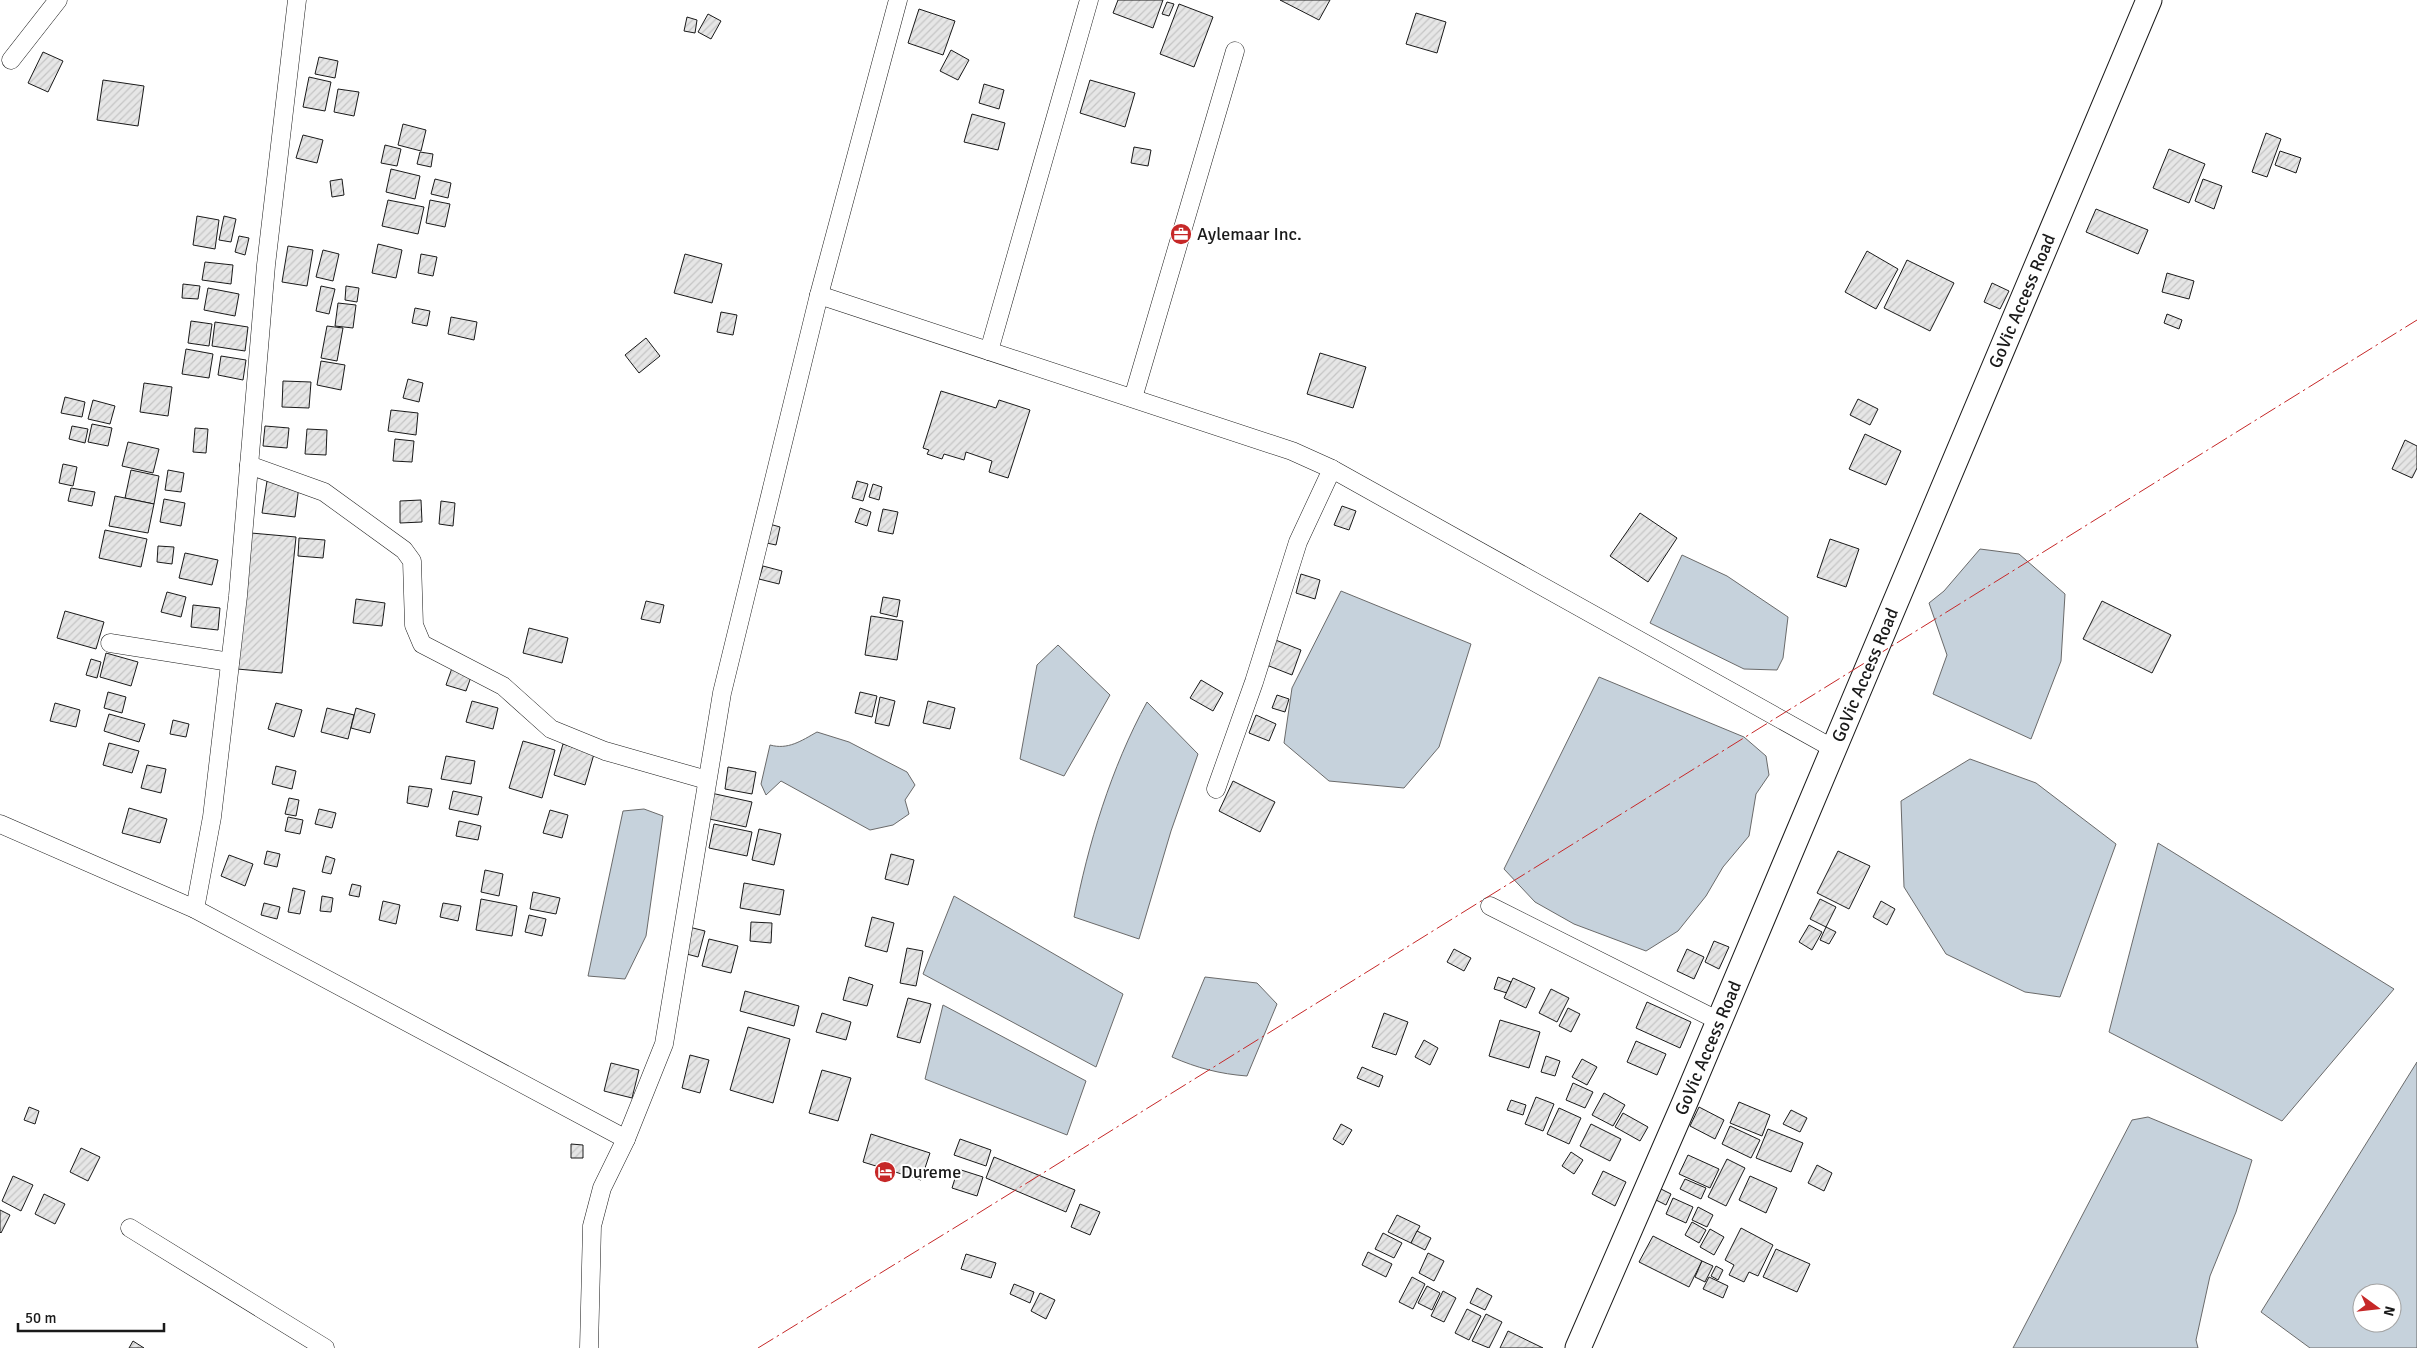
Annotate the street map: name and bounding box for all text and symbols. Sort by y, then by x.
office icon: Aylemaar Inc. [1169,222,1193,246]
place label: Aylemaar Inc. [1197,223,1302,245]
street label: GoVic Access Road [1984,231,2060,371]
street label: GoVic Access Road [1827,605,1903,745]
street label: GoVic Access Road [1670,978,1746,1118]
hotel icon: Dureme [873,1160,897,1184]
place label: Dureme [901,1161,961,1183]
north arrow [2352,1283,2402,1333]
scale bar [18,1300,164,1332]
text: N [2380,1304,2399,1318]
text: 50 m [25,1309,56,1327]

